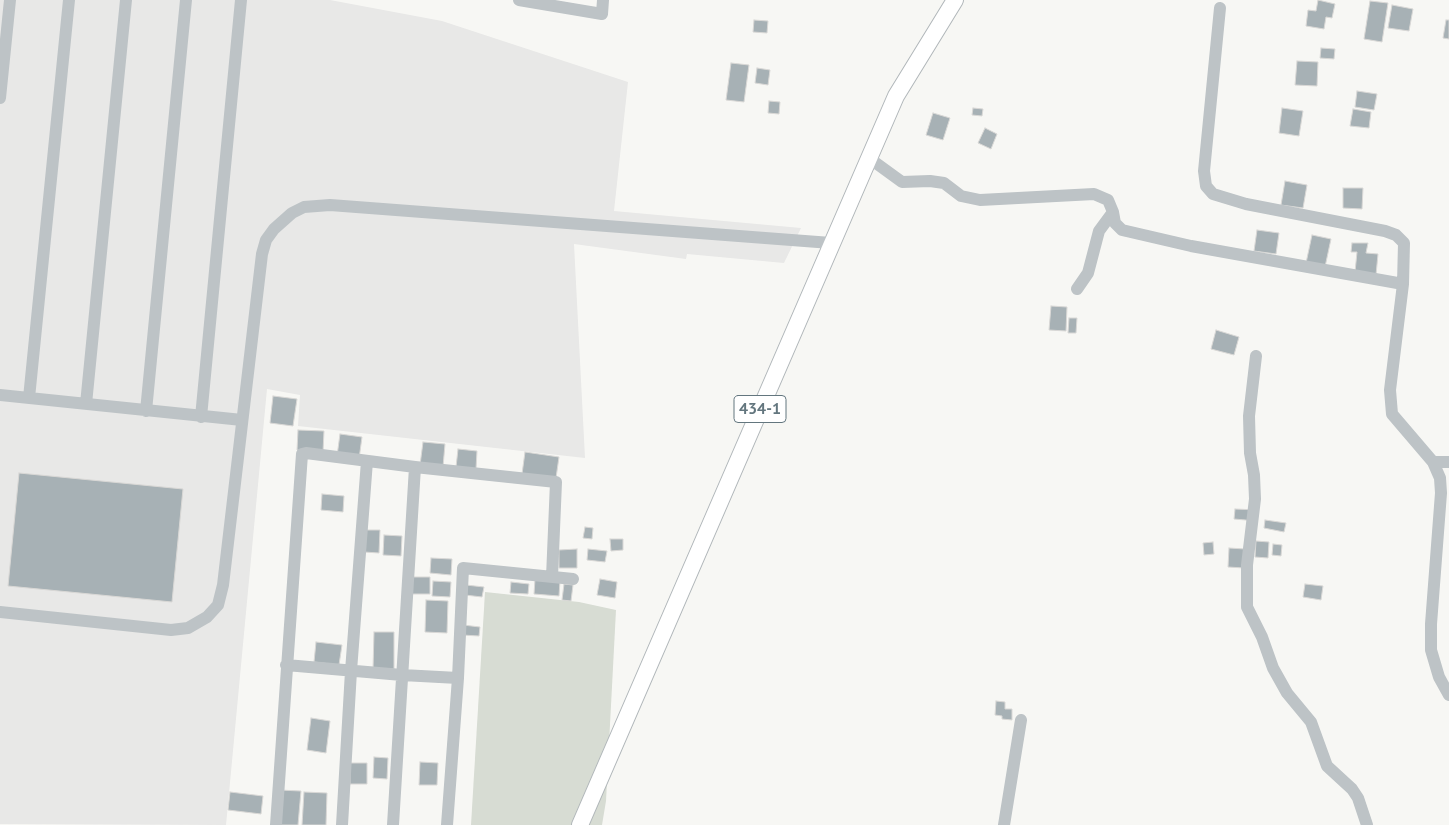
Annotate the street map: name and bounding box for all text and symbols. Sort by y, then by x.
road number: 434-1 [734,396,786,422]

